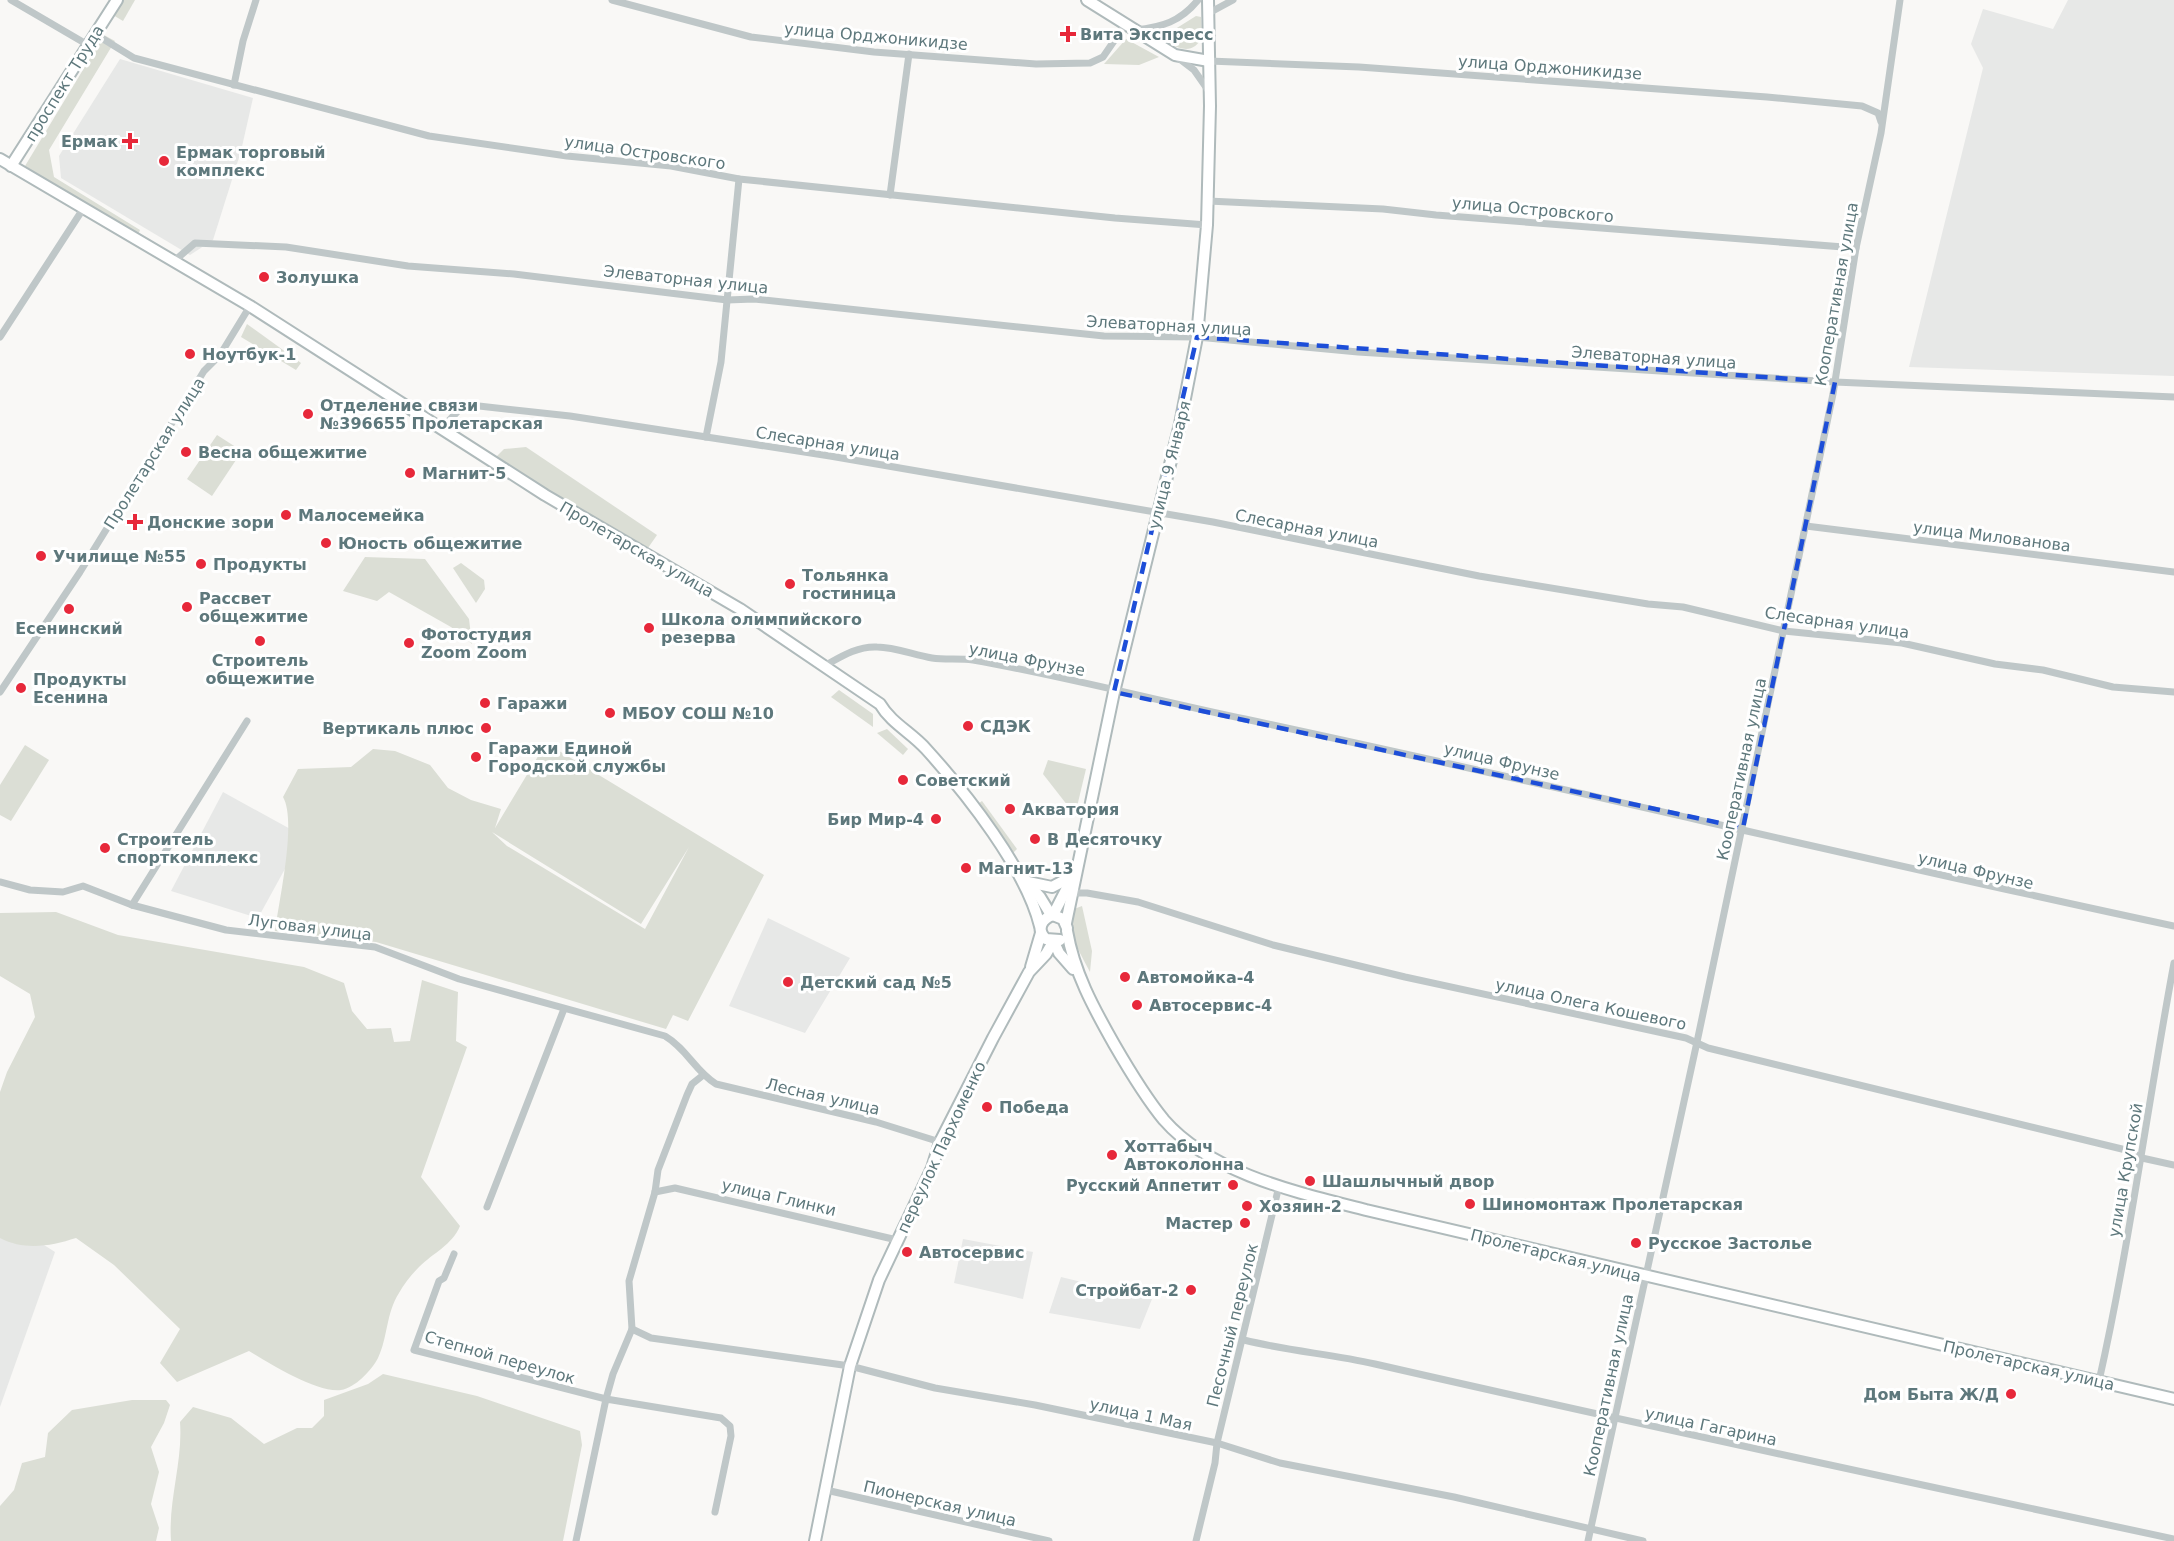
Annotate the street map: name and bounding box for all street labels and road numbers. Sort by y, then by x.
street label: улица Орджоникидзе [783,19,969,54]
street label: проспект Труда [21,21,108,145]
street label: улица Орджоникидзе [1457,52,1643,83]
street label: улица Островского [563,132,727,173]
street label: улица Островского [1451,193,1615,226]
street label: Кооперативная улица [1811,201,1862,387]
street label: Элеваторная улица [603,261,769,298]
street label: Элеваторная улица [1086,312,1252,339]
street label: Элеваторная улица [1571,342,1737,373]
street label: Пролетарская улица [100,374,209,533]
street label: улица 9 Января [1144,399,1195,531]
street label: Слесарная улица [754,423,901,464]
street label: Пролетарская улица [556,497,717,601]
street label: Слесарная улица [1234,505,1380,552]
street label: улица Милованова [1912,517,2072,556]
street label: Слесарная улица [1763,603,1910,642]
street label: улица Фрунзе [967,639,1087,680]
street label: Кооперативная улица [1713,676,1770,862]
street label: улица Фрунзе [1442,739,1562,784]
street label: улица Фрунзе [1916,848,2036,893]
street label: Луговая улица [247,910,373,945]
street label: улица Олега Кошевого [1494,975,1688,1034]
street label: переулок Пархоменко [893,1058,990,1236]
street label: Лесная улица [764,1074,882,1119]
street label: улица Крупской [2104,1101,2147,1239]
street label: улица Глинки [720,1175,838,1220]
street label: Пролетарская улица [1469,1225,1643,1286]
street label: Песочный переулок [1203,1241,1262,1409]
street label: Кооперативная улица [1580,1292,1637,1478]
street label: Степной переулок [422,1327,578,1388]
street label: Пролетарская улица [1941,1337,2116,1394]
street label: улица 1 Мая [1088,1394,1194,1435]
street label: улица Гагарина [1643,1403,1779,1450]
street label: Пионерская улица [862,1477,1018,1530]

